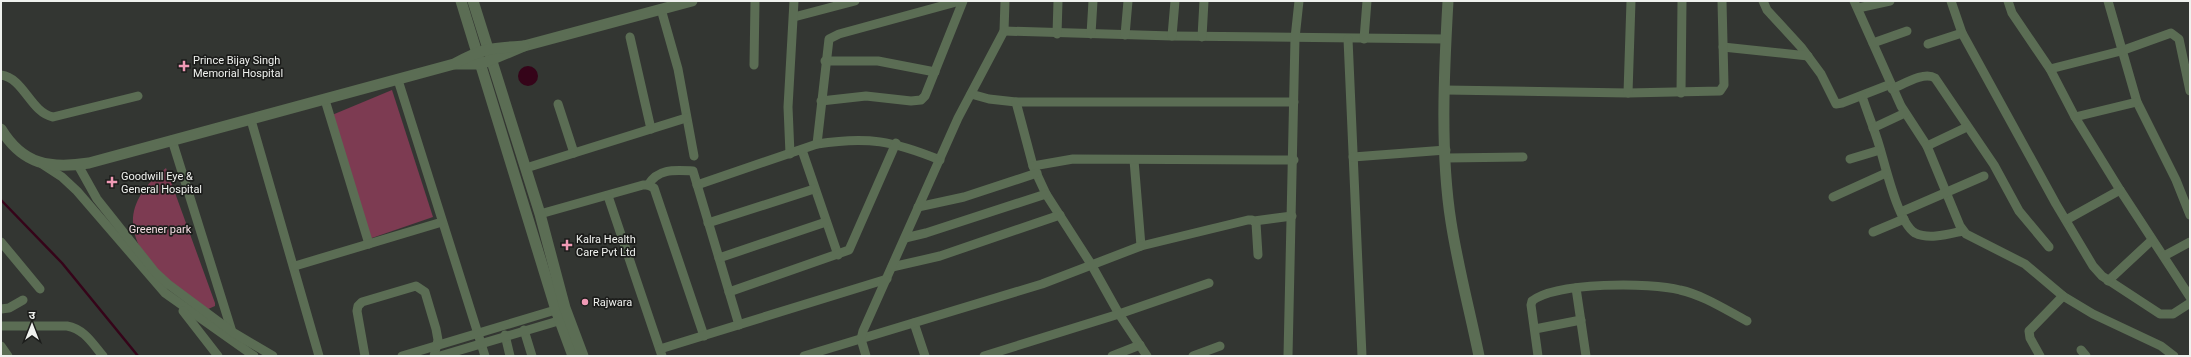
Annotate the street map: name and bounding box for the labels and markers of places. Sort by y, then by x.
place label: Prince Bijay Singh Memorial Hospital [193,54,283,80]
marker: Prince Bijay Singh Memorial Hospital [178,60,190,72]
place label: Goodwill Eye & General Hospital [121,170,202,196]
marker: Goodwill Eye & General Hospital [106,176,118,188]
place label: Kalra Health Care Pvt Ltd [576,233,636,259]
marker: Kalra Health Care Pvt Ltd [561,239,573,251]
place label: Rajwara [593,296,632,309]
marker: Rajwara [580,297,590,307]

